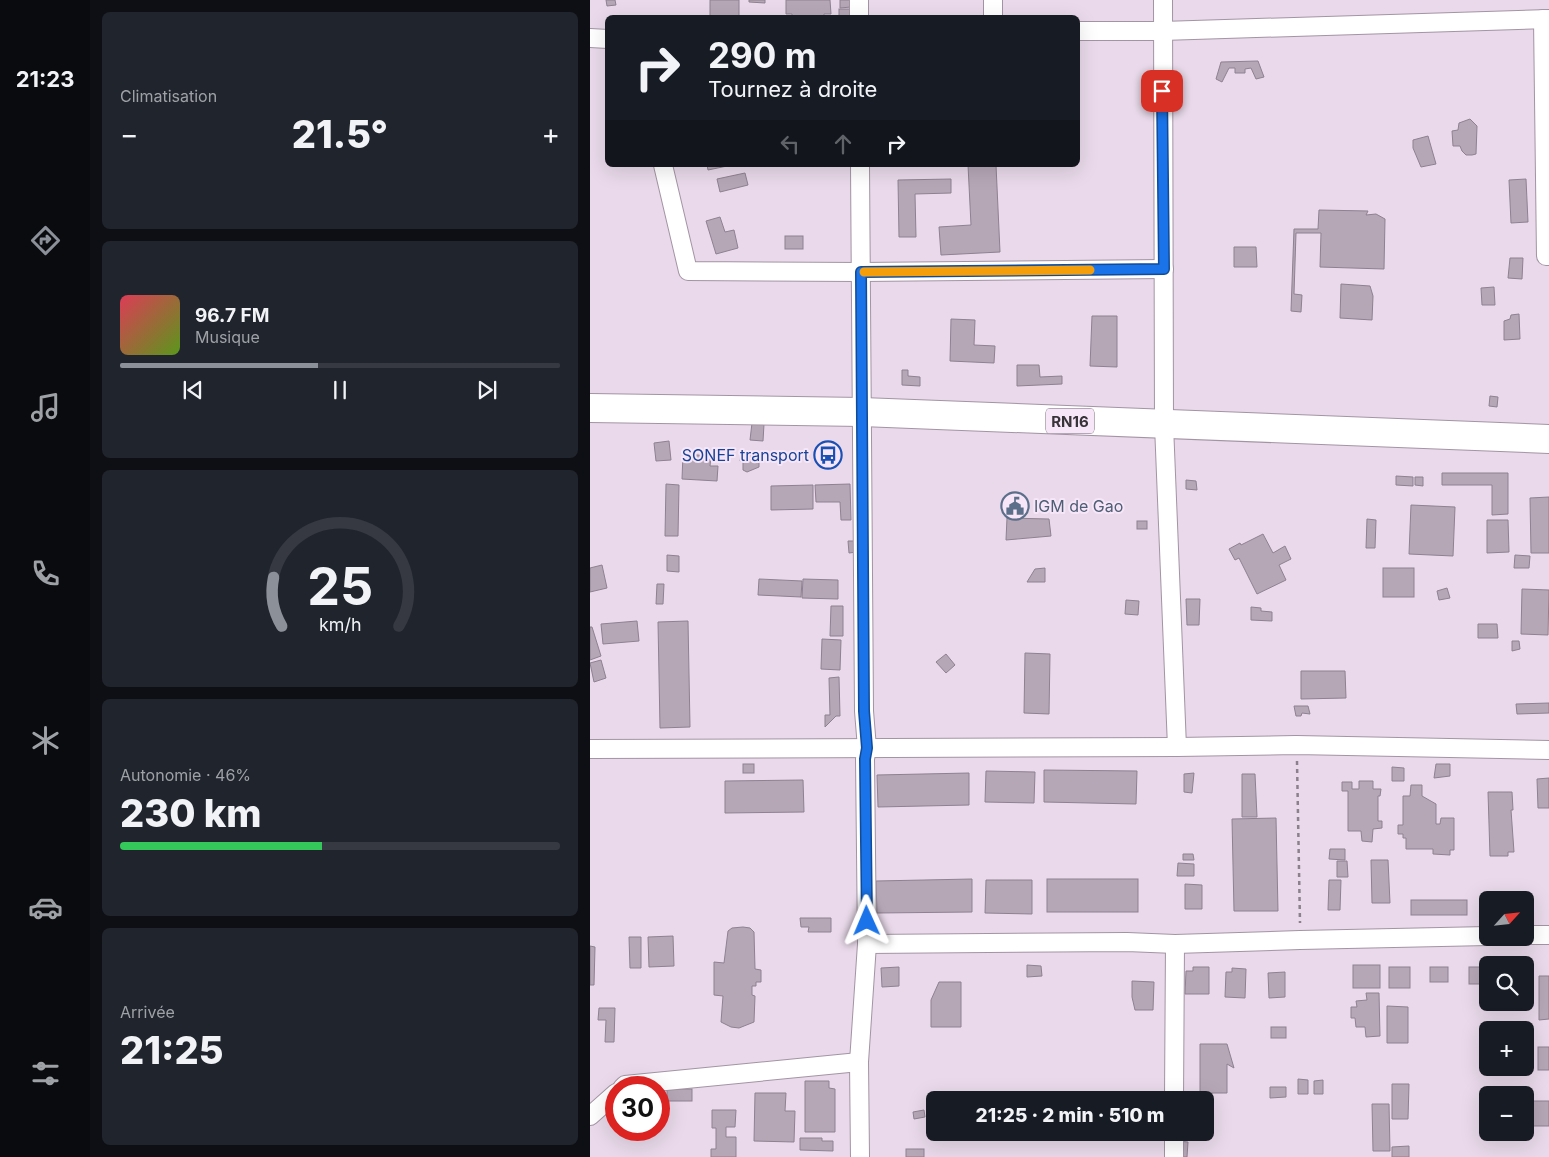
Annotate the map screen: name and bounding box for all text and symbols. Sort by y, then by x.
text: 290 m [708,34,817,76]
icon: right [625,35,690,100]
text: 21:23 [16,66,74,92]
pin [1141,70,1183,112]
text: Tournez à droite [708,76,877,102]
icon: arrive [1148,77,1176,105]
text: Climatisation [120,86,217,106]
text: 21.5° [292,111,388,157]
text: − [120,117,139,151]
text: + [541,117,560,151]
icon: left [776,130,804,158]
icon: ahead [829,130,857,158]
icon: right [882,130,910,158]
icon: directions [28,223,63,258]
text: 96.7 FM [195,304,269,327]
text: Musique [195,327,260,347]
icon: previous [179,376,207,404]
icon: pause [326,376,354,404]
icon: next [473,376,501,404]
icon: music [28,390,63,425]
road number: RN16 [1046,408,1094,434]
bus stop icon: SONEF transport [813,440,843,470]
place label: SONEF transport [682,445,809,465]
public building icon: IGM de Gao [1000,491,1030,521]
place label: IGM de Gao [1034,496,1123,516]
text: 25 [307,555,373,618]
icon: phone [28,556,63,591]
text: km/h [319,614,361,635]
icon: climate [28,723,63,758]
text: Autonomie · 46% [120,765,251,785]
text: 230 km [120,790,262,836]
icon: car [28,890,63,925]
north arrow [1479,891,1534,946]
map controls [1479,891,1534,1141]
position arrow [840,894,892,946]
button: search [1479,956,1534,1011]
text: Arrivée [120,1002,175,1022]
button: + [1479,1021,1534,1076]
text: 21:25 [120,1027,223,1073]
icon: filters [28,1056,63,1091]
speed limit sign: 30 [605,1076,670,1141]
button: − [1479,1086,1534,1141]
text: 21:25 · 2 min · 510 m [976,1104,1164,1127]

